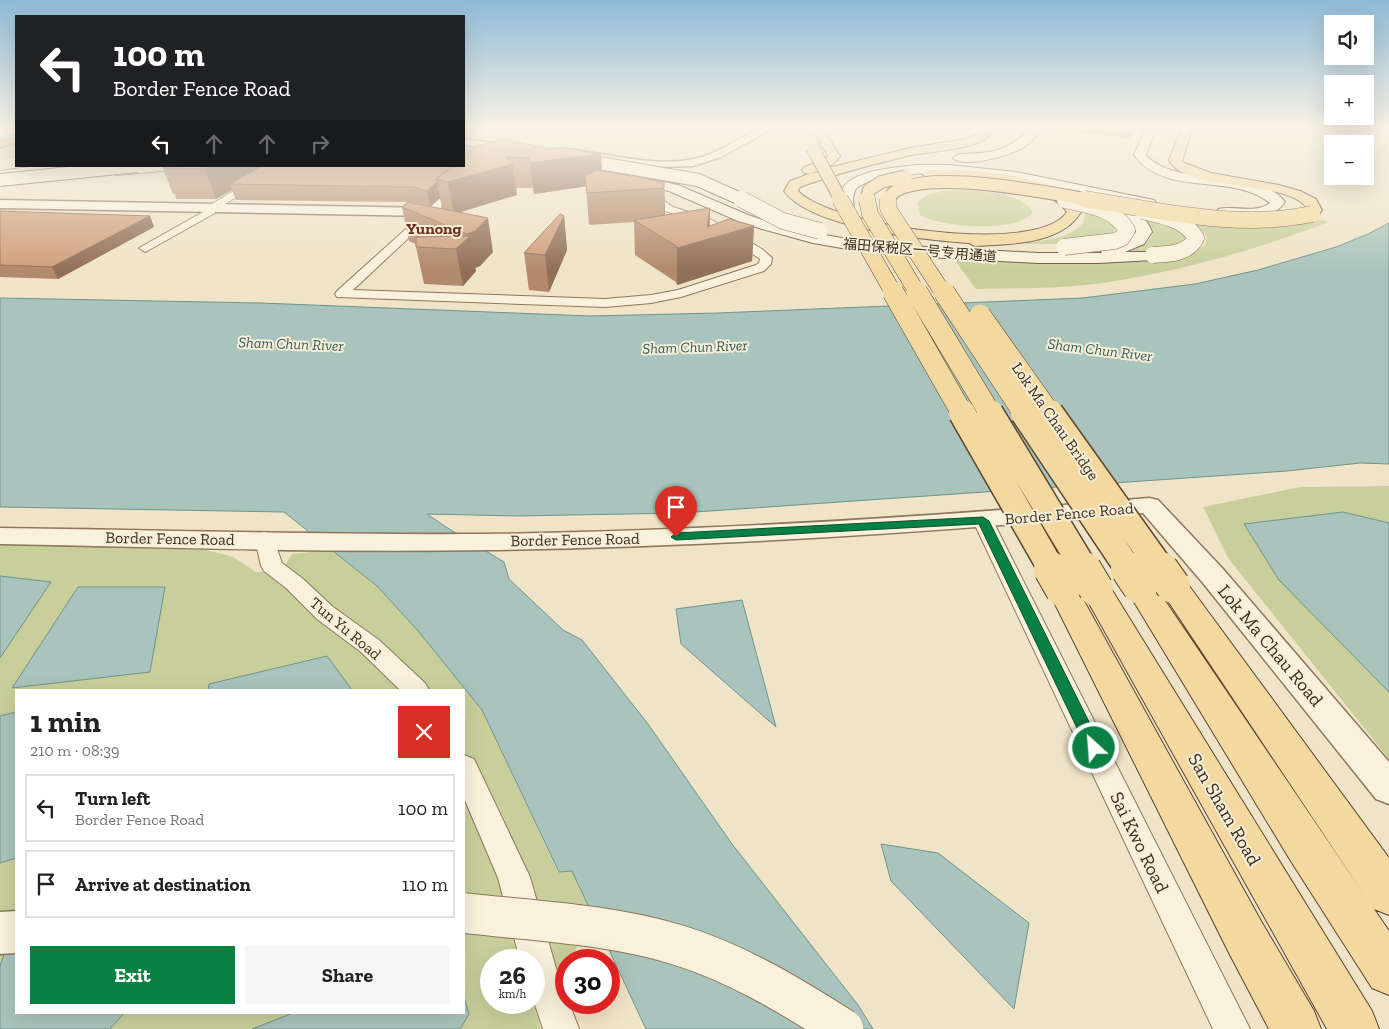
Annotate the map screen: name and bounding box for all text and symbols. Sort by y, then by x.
map controls [1324,15,1374,185]
button: sound [1324,15,1374,65]
text: 100 m [113,33,205,75]
icon: left [30,35,95,100]
text: Border Fence Road [113,75,291,102]
button: + [1324,75,1374,125]
icon: left [147,130,175,158]
icon: ahead [200,130,228,158]
icon: ahead [253,130,281,158]
icon: right [306,130,334,158]
button: − [1324,135,1374,185]
district label: Yunong [406,219,462,238]
street label: 福田保税区一号专用通道 [843,235,997,266]
water label: Sham Chun River [238,333,345,355]
water label: Sham Chun River [1047,335,1154,365]
water label: Sham Chun River [642,336,749,358]
street label: Lok Ma Chau Bridge [1008,359,1103,484]
pin [655,486,697,537]
icon: arrive [662,493,690,521]
street label: Border Fence Road [1004,498,1134,529]
street label: Border Fence Road [105,528,235,549]
street label: Border Fence Road [510,529,640,550]
street label: Lok Ma Chau Road [1213,580,1329,711]
street label: Tun Yu Road [306,593,385,664]
text: 1 min [30,704,101,740]
button: close [398,706,450,758]
position arrow [1067,721,1119,773]
text: 210 m · 08:39 [30,741,120,760]
street label: San Sham Road [1183,749,1266,870]
text: Turn left [75,787,150,810]
street label: Sai Kwo Road [1105,788,1174,897]
icon: left [32,794,60,822]
text: 100 m [398,797,448,820]
text: Border Fence Road [75,810,204,829]
icon: arrive [32,870,60,898]
text: Arrive at destination [75,873,251,896]
text: 110 m [402,873,448,896]
button: Exit [30,946,235,1004]
button: Share [245,946,450,1004]
speed limit sign: 30 [555,949,620,1014]
text: 26 [499,960,526,990]
text: km/h [499,987,526,1001]

